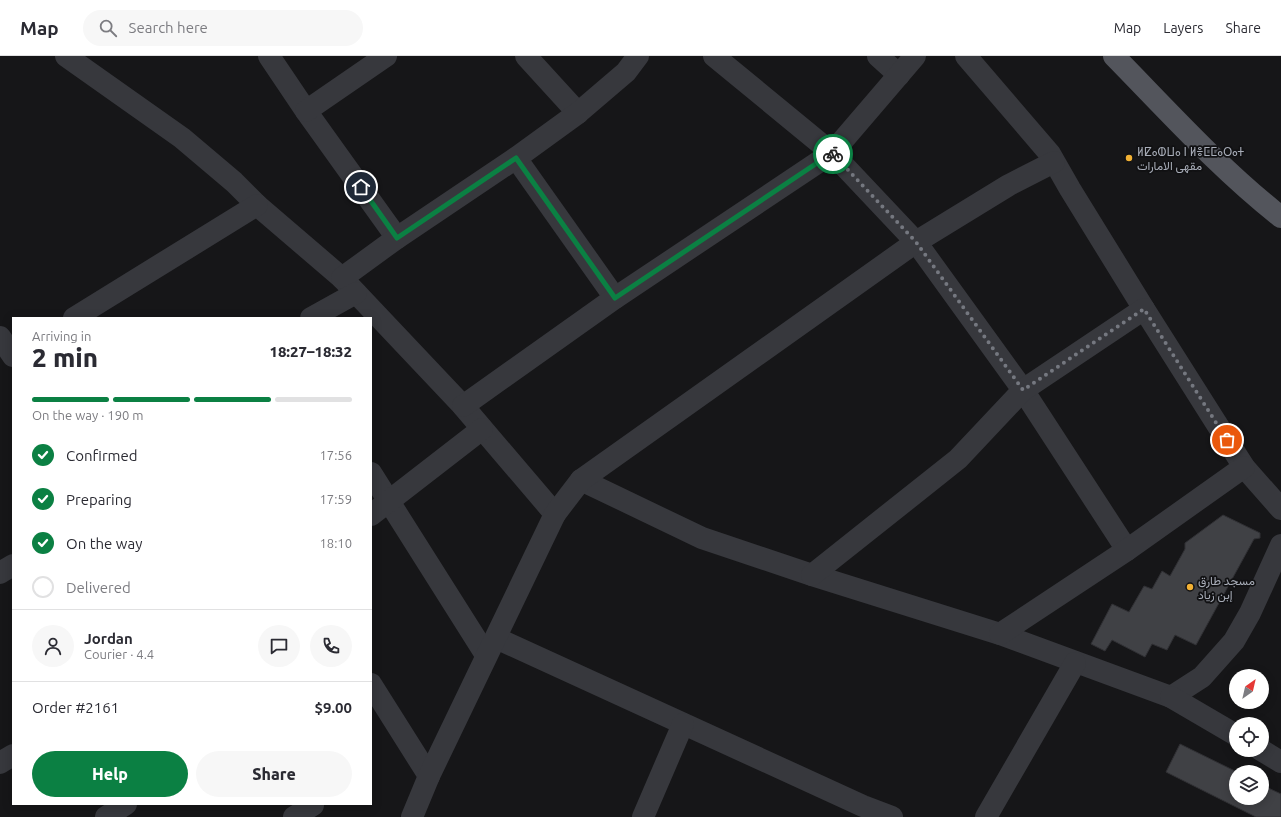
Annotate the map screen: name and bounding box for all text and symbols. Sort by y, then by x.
search box [83,10,363,46]
text: Map [20,17,59,39]
icon: search [97,17,119,39]
text: Search here [129,19,208,36]
text: Map [1114,20,1141,36]
text: Layers [1163,20,1203,36]
text: Share [1225,20,1261,36]
courier [813,134,853,174]
icon: bike [822,143,844,165]
place label: ⵍⵇⴰⵀⵡⴰ ⵏ ⵍⴻⵎⵎⴰⵔⴰⵜ مقهى الامارات [1137,145,1245,174]
marker: ⵍⵇⴰⵀⵡⴰ ⵏ ⵍⴻⵎⵎⴰⵔⴰⵜ مقهى الامارات [1124,153,1134,163]
pin [344,170,378,204]
icon: home [350,176,372,198]
text: Arriving in [32,329,91,343]
text: 2 min [32,343,98,372]
text: 18:27–18:32 [269,343,352,360]
text: On the way · 190 m [32,408,144,422]
pin [1210,423,1244,457]
icon: bag [1216,429,1238,451]
icon: check [32,444,54,466]
text: Confirmed [66,447,138,464]
text: 17:56 [319,448,352,462]
icon: check [32,488,54,510]
text: Preparing [66,491,132,508]
text: 17:59 [319,492,352,506]
icon: check [32,532,54,554]
text: On the way [66,535,142,552]
text: 18:10 [319,536,352,550]
place label: مسجد طارق إبن زياد [1198,574,1255,603]
text: Delivered [66,579,131,596]
marker: مسجد طارق إبن زياد [1185,582,1195,592]
button: person [32,625,74,667]
button: chat [258,625,300,667]
button: phone [310,625,352,667]
text: Jordan [84,630,133,647]
text: Courier · 4.4 [84,647,154,661]
north arrow [1229,669,1269,709]
map controls [1229,669,1269,805]
text: Order #2161 [32,699,119,716]
text: $9.00 [314,699,352,716]
button: locate [1229,717,1269,757]
button: Help [32,751,188,797]
button: Share [196,751,352,797]
button: layers [1229,765,1269,805]

